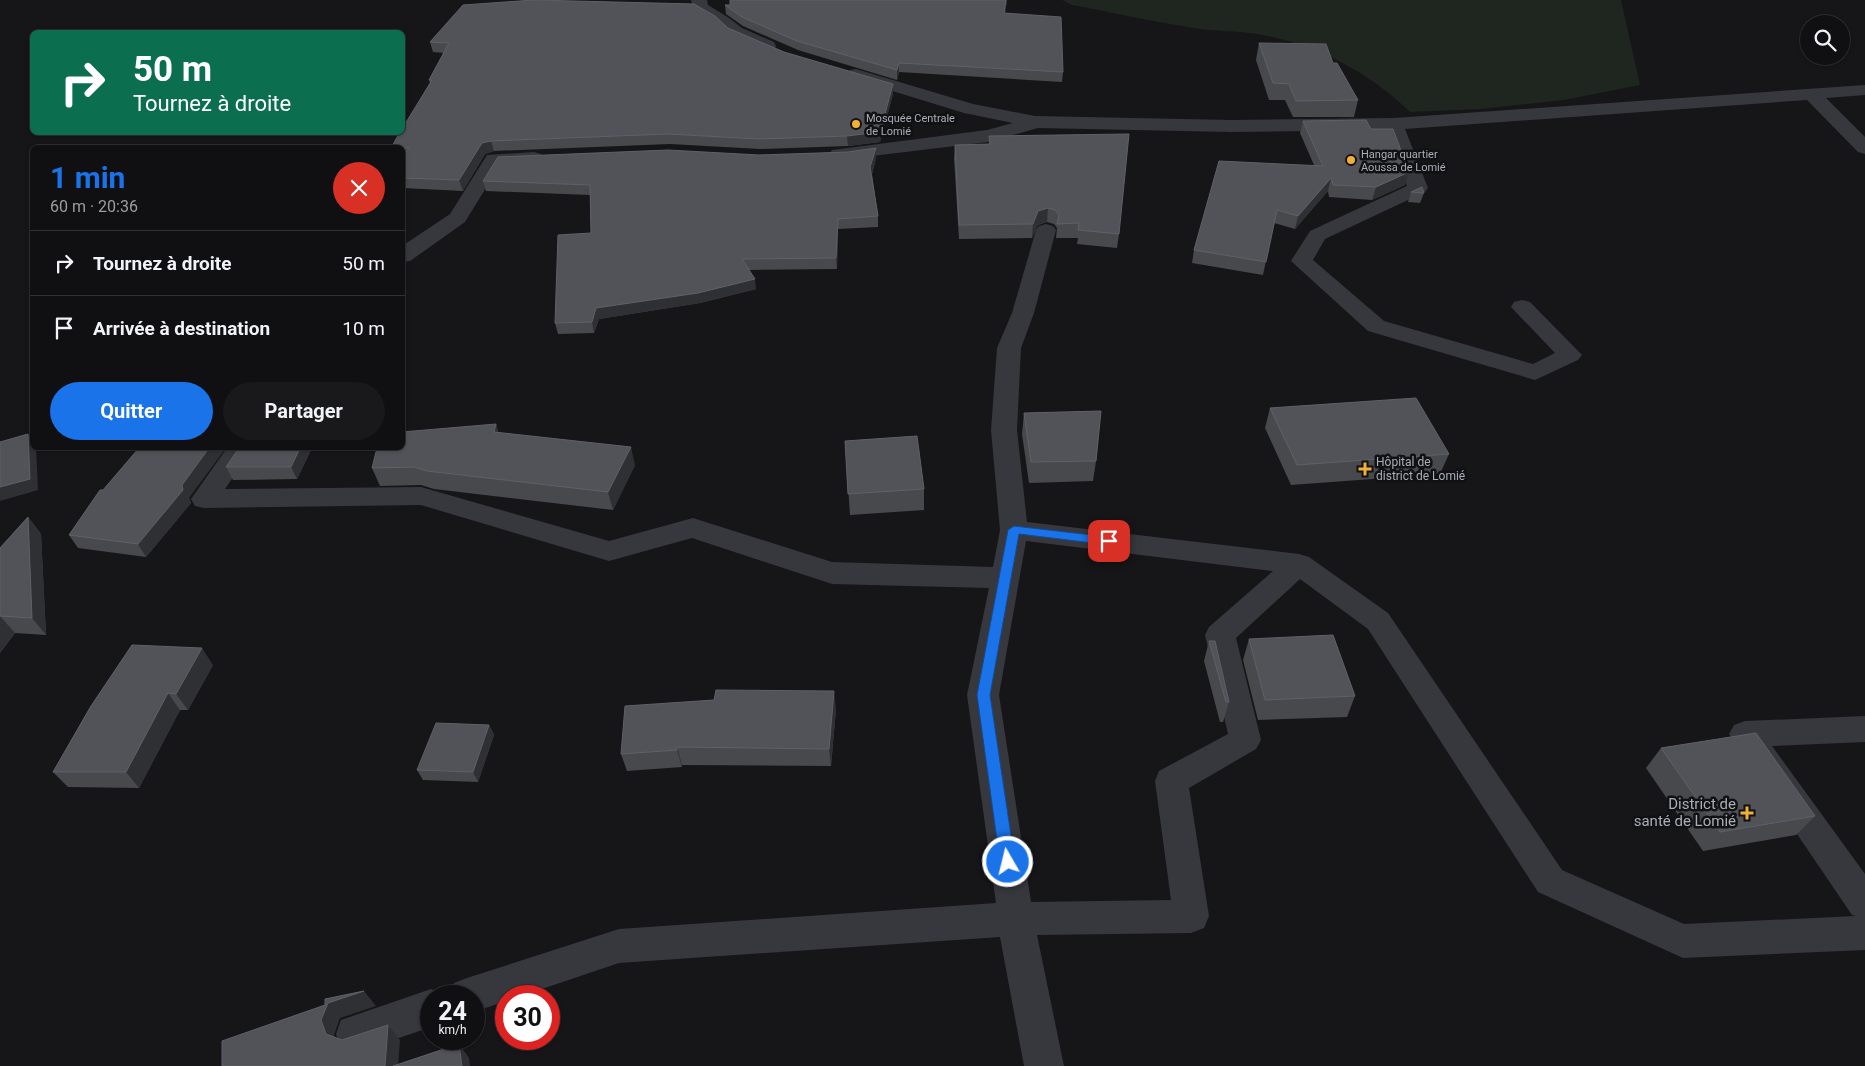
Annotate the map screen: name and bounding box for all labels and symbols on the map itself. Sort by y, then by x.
place label: Mosquée Centrale de Lomié [866,112,955,138]
marker: Mosquée Centrale de Lomié [850,118,862,130]
place label: Hangar quartier Aoussa de Lomié [1361,148,1446,174]
marker: Hangar quartier Aoussa de Lomié [1345,154,1357,166]
place label: Hôpital de district de Lomié [1376,455,1465,483]
marker: Hôpital de district de Lomié [1358,462,1372,476]
pin [1088,520,1130,562]
place label: District de santé de Lomié [1634,795,1736,830]
marker: District de santé de Lomié [1740,806,1754,820]
position arrow [981,835,1033,887]
speed limit sign: 30 [495,985,560,1050]

